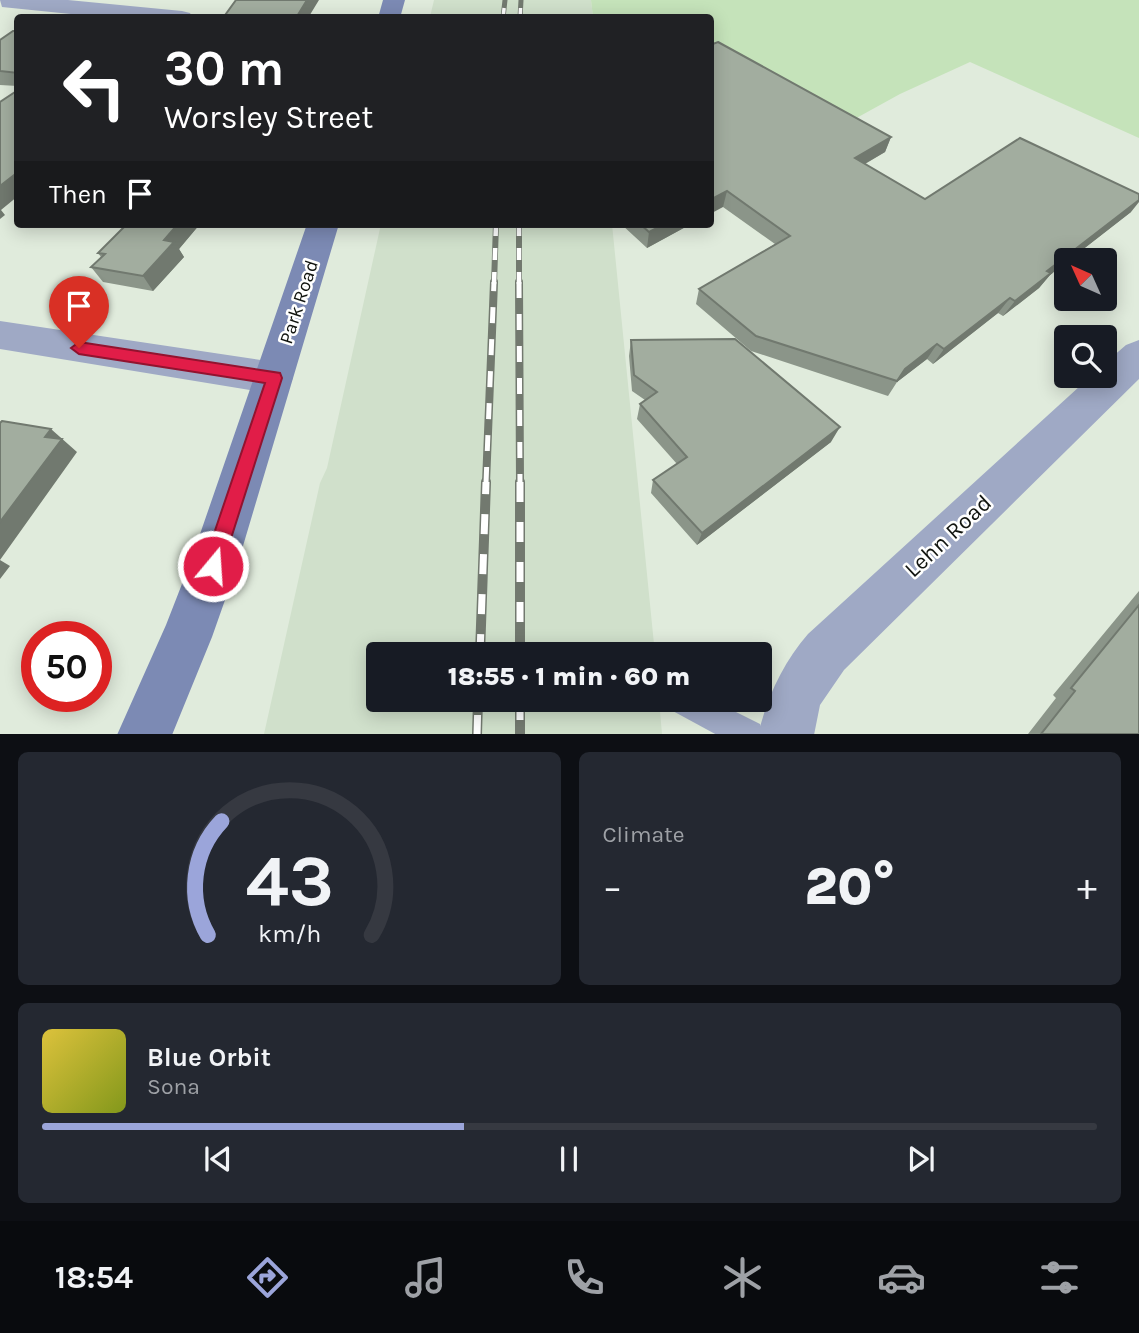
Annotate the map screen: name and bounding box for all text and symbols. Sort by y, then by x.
text: 30 m [164,40,284,97]
icon: left [49,42,140,133]
text: Worsley Street [164,99,373,136]
icon: arrive [121,175,159,213]
text: Then [49,179,107,210]
north arrow [1054,248,1116,312]
map controls [1054,248,1117,388]
street label: Park Road [275,257,323,347]
pin [49,276,109,348]
icon: arrive [60,287,98,325]
button: search [1054,325,1117,388]
street label: Lehn Road [899,489,997,583]
position arrow [176,529,250,603]
speed limit sign: 50 [21,621,112,712]
text: 18:55 · 1 min · 60 m [448,661,690,692]
text: Climate [603,821,685,848]
text: 43 [245,838,334,923]
text: 20° [804,856,895,917]
text: − [603,865,622,910]
text: + [1077,865,1097,910]
text: km/h [258,918,321,947]
text: Blue Orbit [147,1042,271,1073]
text: Sona [147,1073,200,1100]
icon: previous [199,1140,237,1178]
icon: pause [550,1140,588,1178]
icon: next [902,1140,940,1178]
icon: directions [243,1253,292,1302]
icon: music [401,1253,450,1302]
icon: phone [560,1253,609,1302]
icon: climate [718,1253,767,1302]
icon: car [877,1253,926,1302]
icon: filters [1035,1253,1084,1302]
text: 18:54 [55,1259,133,1296]

